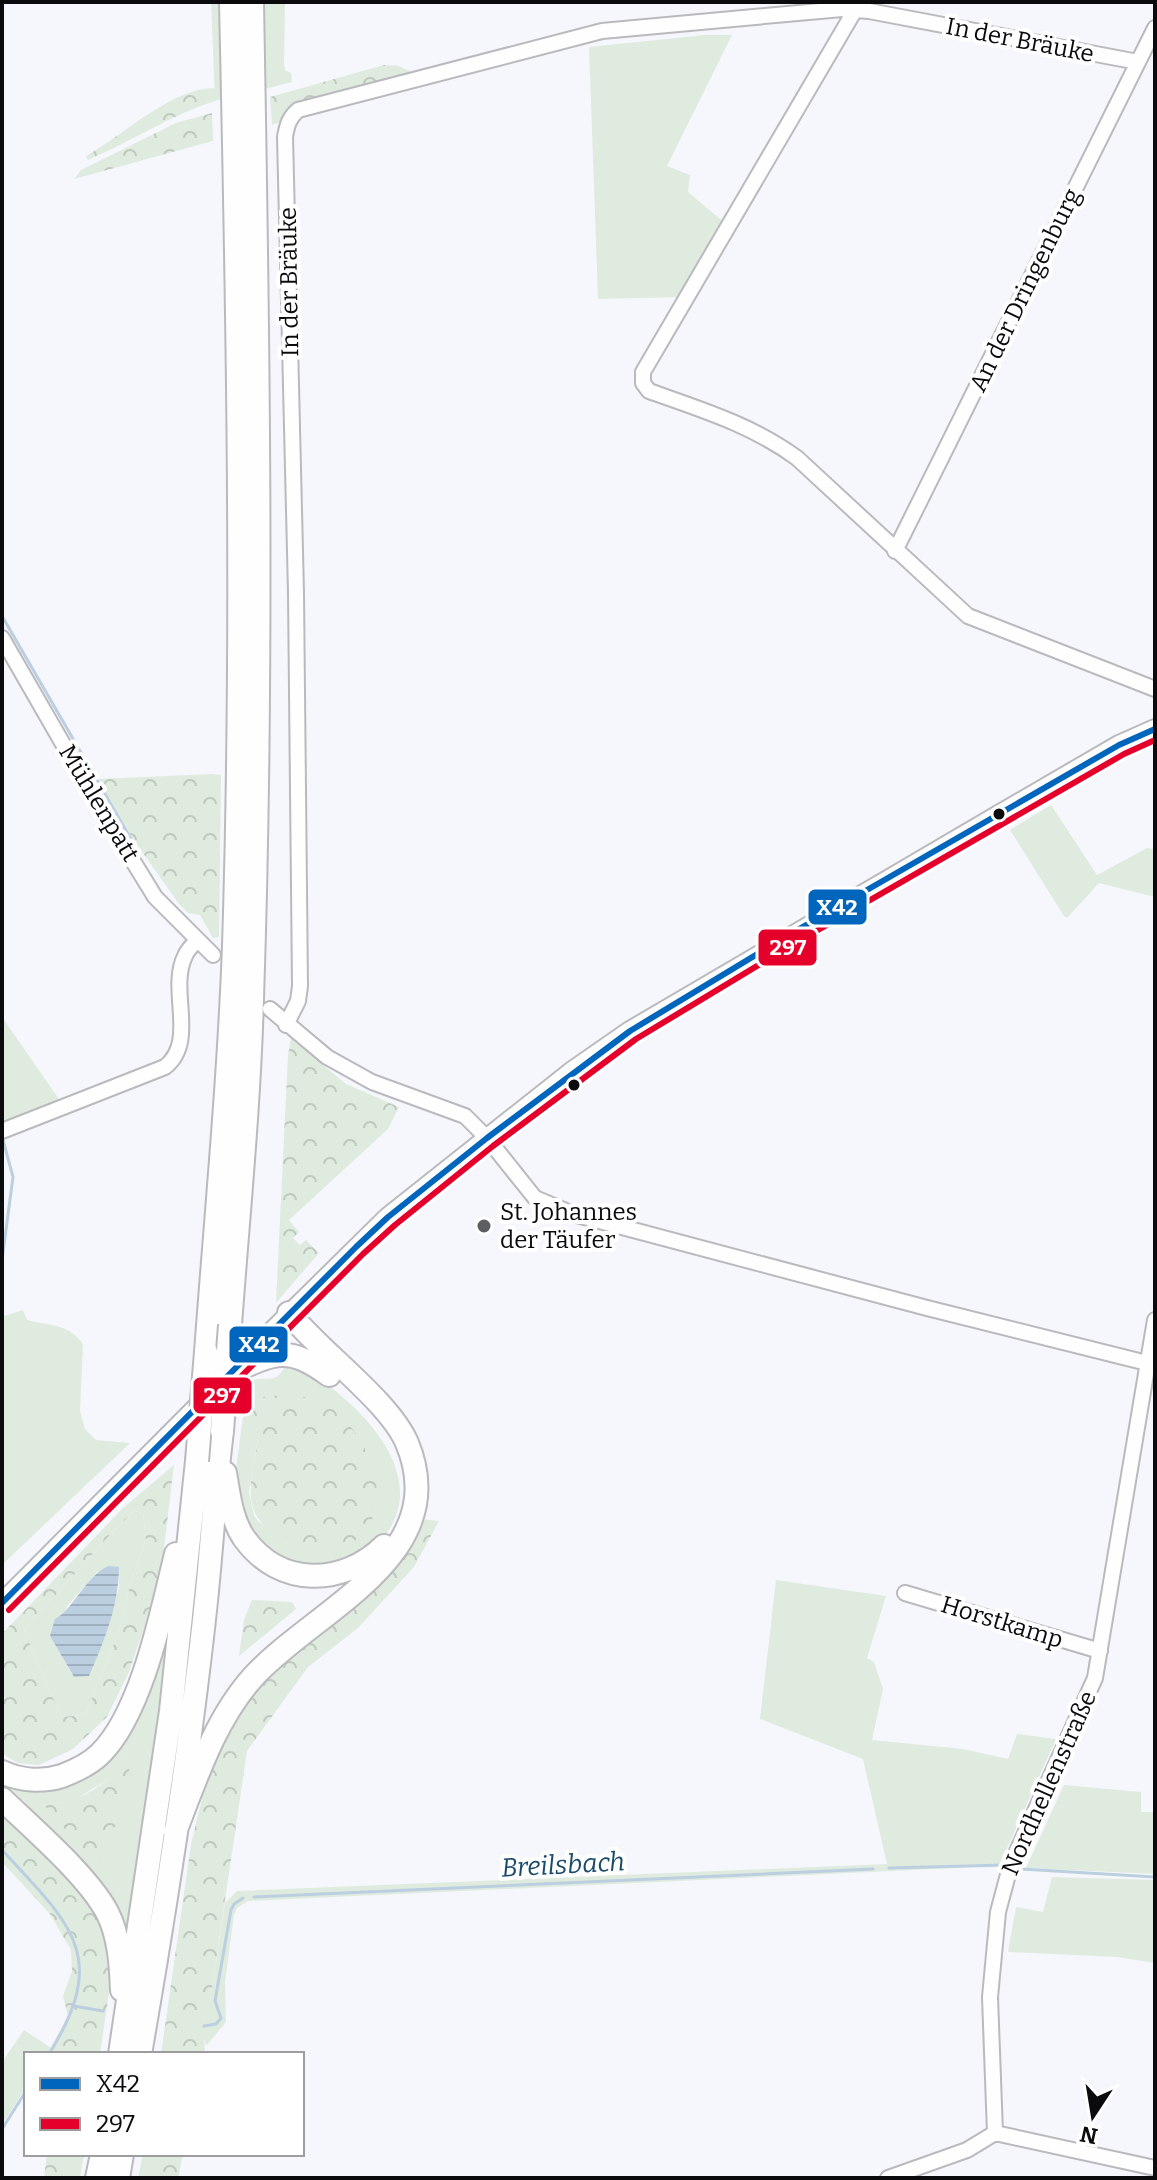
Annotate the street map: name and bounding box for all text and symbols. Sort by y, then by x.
street label: In der Bräuke [944,12,1096,68]
street label: An der Dringenburg [964,184,1086,396]
street label: In der Bräuke [274,207,304,357]
street label: Mühlenpatt [53,740,145,867]
unlabelled marker [991,806,1007,822]
line badge: X42 [807,888,868,926]
text: X42 [816,894,858,921]
line badge: 297 [757,928,818,967]
text: 297 [770,934,807,961]
unlabelled marker [566,1077,582,1093]
place label: St. Johannes der Täufer [500,1198,637,1254]
marker: St. Johannes der Täufer [475,1217,493,1235]
line badge: X42 [228,1325,289,1364]
text: X42 [238,1331,280,1358]
line badge: 297 [192,1376,253,1415]
text: 297 [204,1382,241,1409]
street label: Horstkamp [938,1590,1066,1654]
street label: Nordhellenstraße [996,1687,1102,1879]
water label: Breilsbach [500,1846,626,1884]
legend [24,2052,304,2156]
text: X42 [96,2070,140,2098]
north arrow [1053,2076,1133,2156]
text: 297 [96,2110,135,2138]
text: N [1078,2120,1100,2150]

